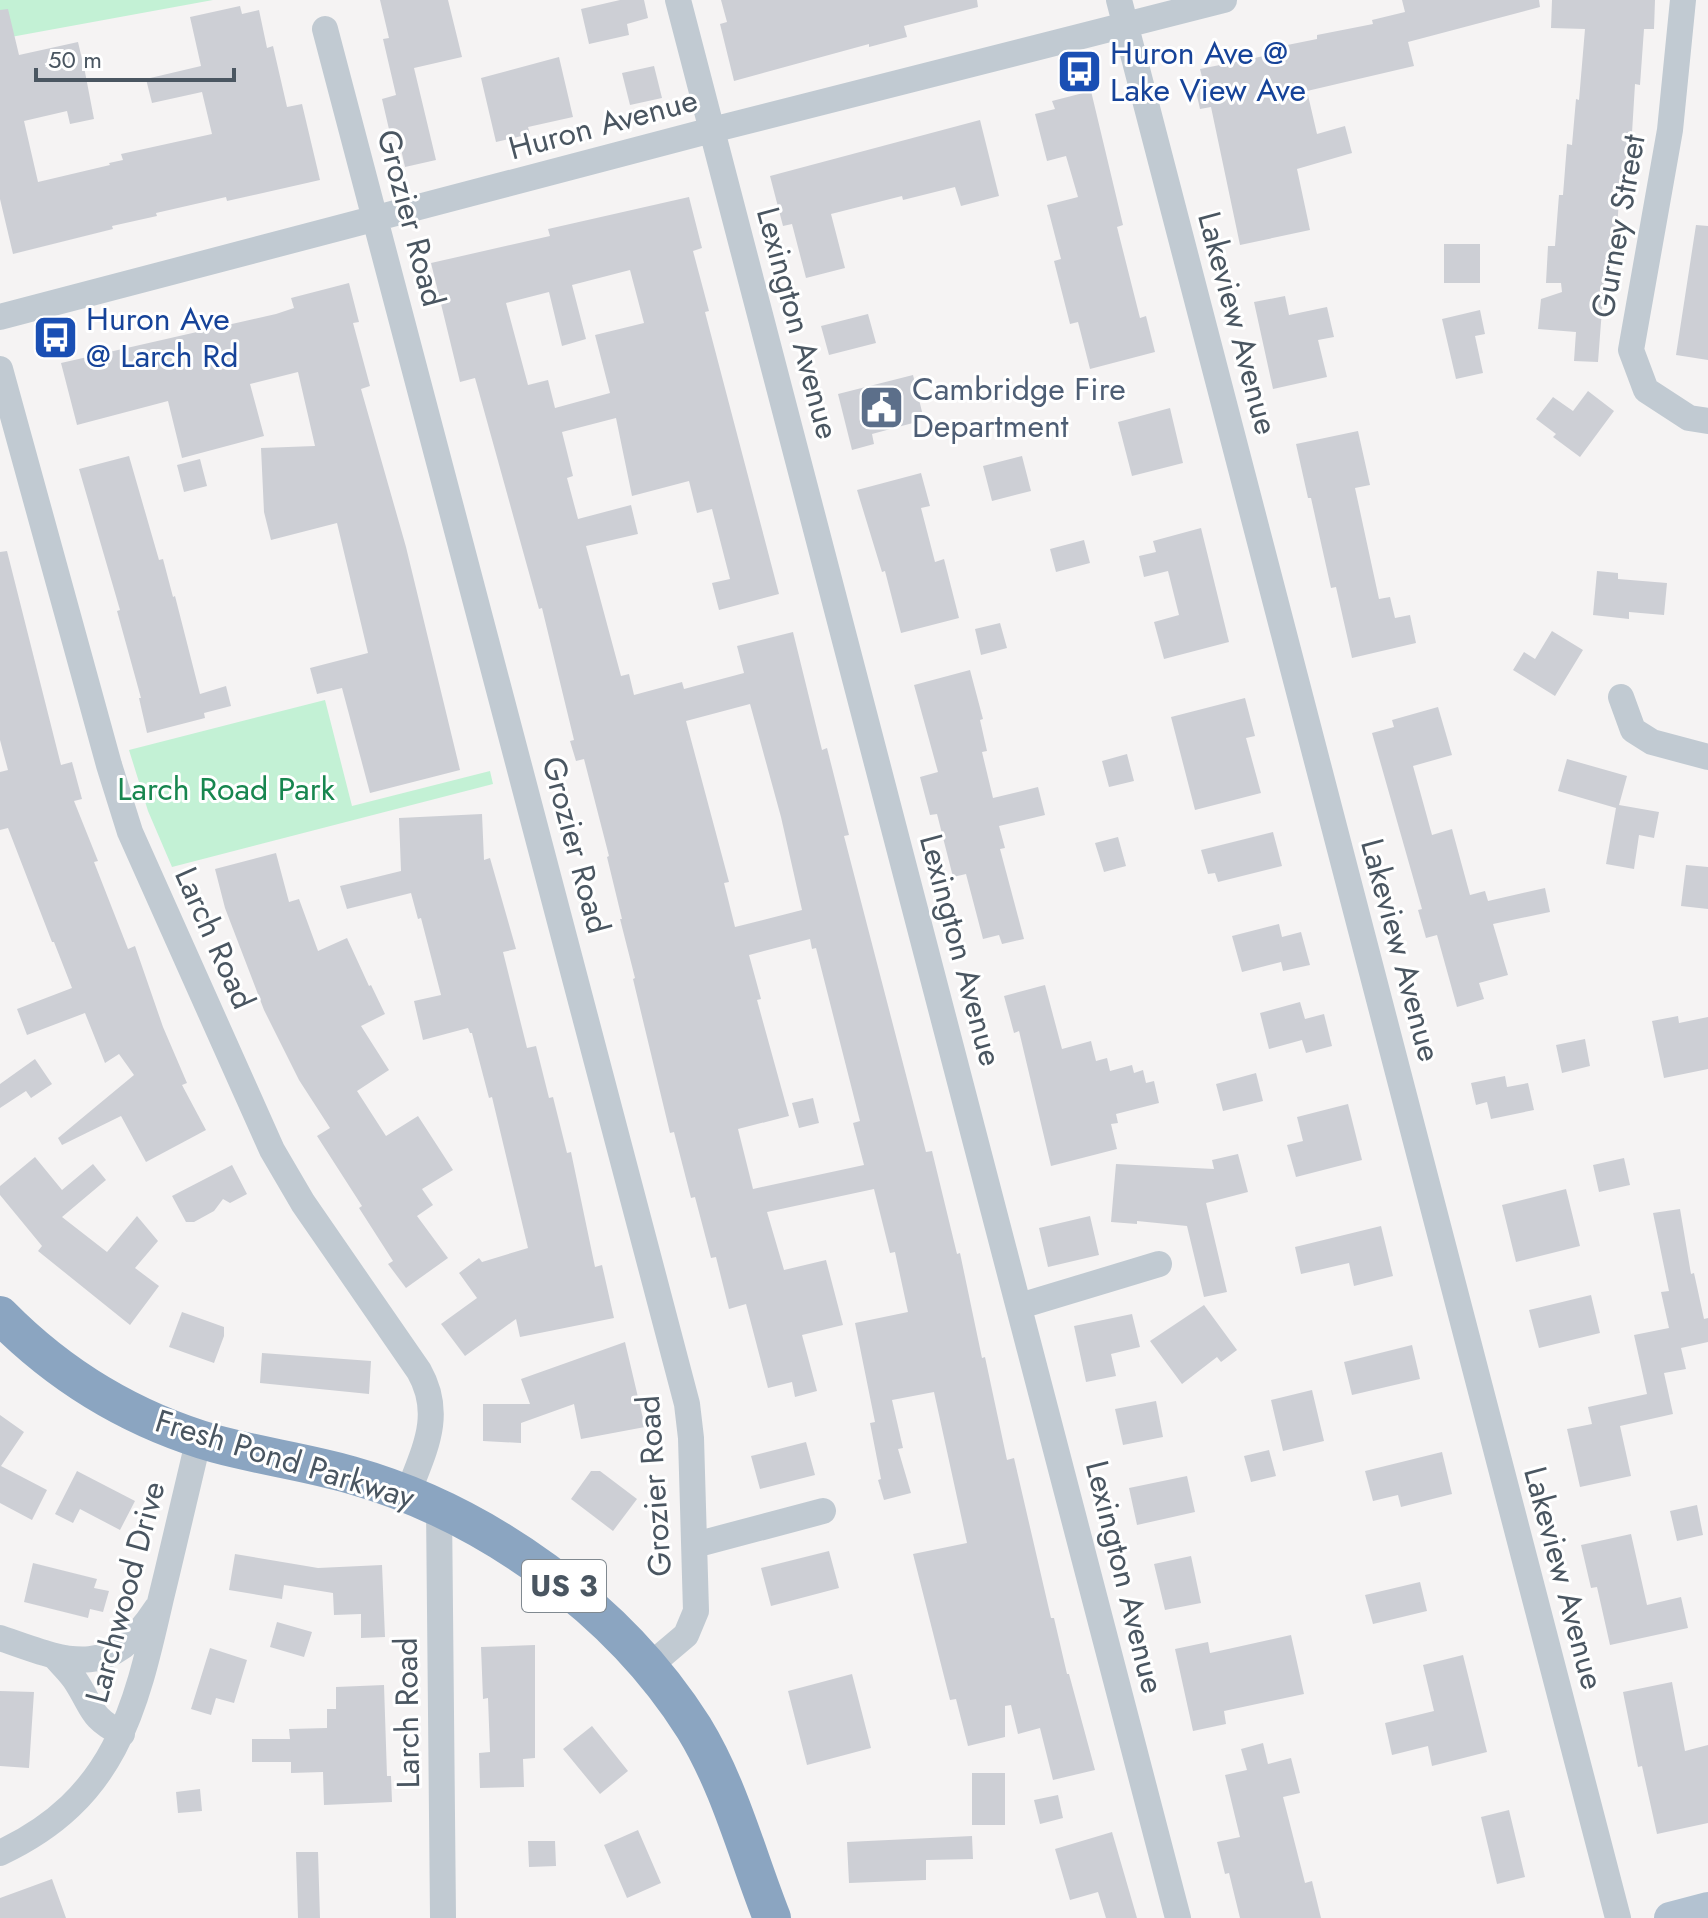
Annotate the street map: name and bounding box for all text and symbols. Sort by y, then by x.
place label: Huron Ave @ Lake View Ave [1110,30,1306,113]
scale bar [36,32,234,82]
text: 50 m [48,42,102,77]
bus stop icon: Huron Ave @ Lake View Ave [1055,47,1103,95]
street label: Huron Avenue [503,77,703,171]
street label: Grozier Road [365,124,457,312]
street label: Gurney Street [1579,130,1657,321]
street label: Lexington Avenue [745,202,851,444]
street label: Lakeview Avenue [1186,207,1290,439]
place label: Huron Ave @ Larch Rd [86,296,238,379]
bus stop icon: Huron Ave @ Larch Rd [31,313,79,361]
place label: Cambridge Fire Department [912,366,1126,449]
public building icon: Cambridge Fire Department [857,383,905,431]
street label: Grozier Road [530,751,622,939]
park label: Larch Road Park [117,766,336,812]
street label: Lexington Avenue [908,829,1014,1071]
street label: Lakeview Avenue [1349,834,1453,1066]
street label: Larch Road [163,860,267,1016]
street label: Grozier Road [625,1394,683,1578]
street label: Fresh Pond Parkway [150,1398,421,1521]
street label: Lexington Avenue [1074,1456,1176,1698]
street label: Lakeview Avenue [1512,1462,1616,1694]
street label: Larchwood Drive [73,1476,177,1708]
road number: US 3 [522,1560,606,1612]
street label: Larch Road [383,1637,431,1789]

